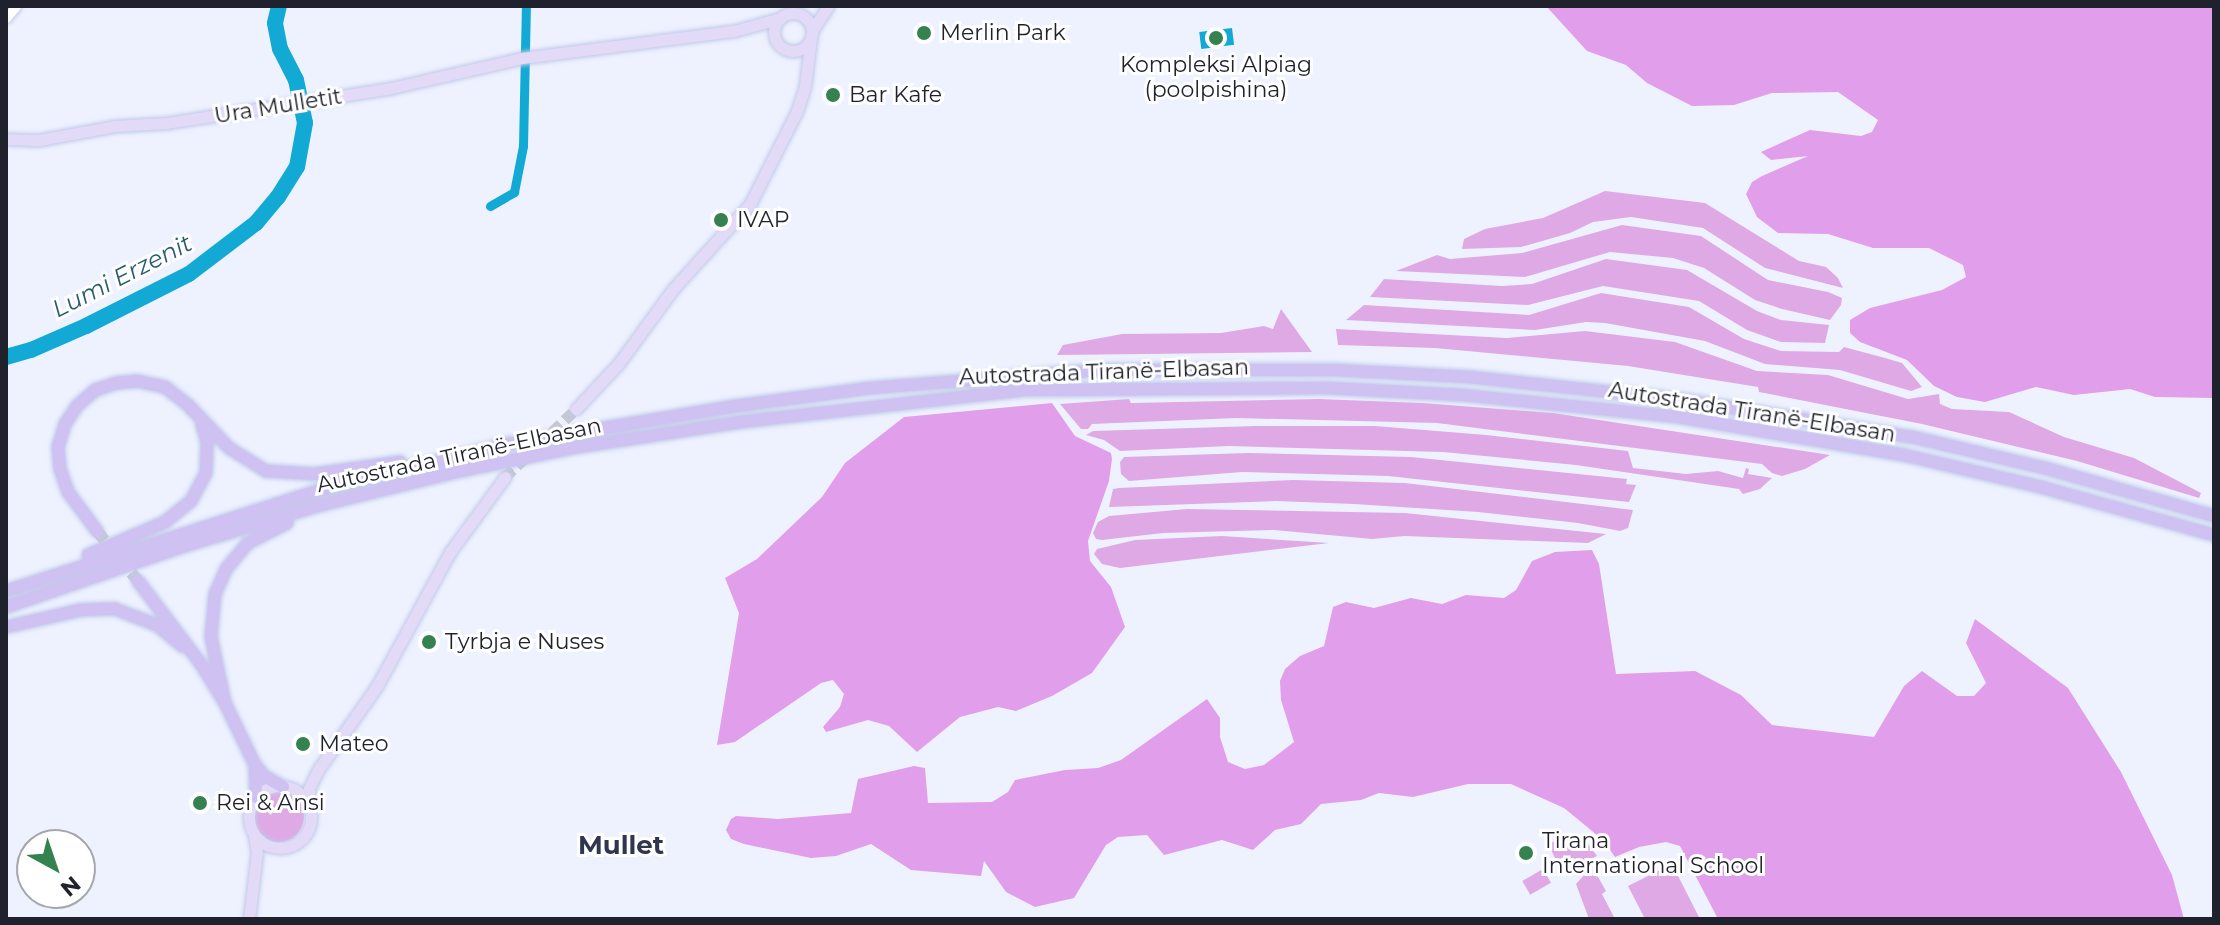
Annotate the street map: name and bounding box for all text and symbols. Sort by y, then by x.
place label: Merlin Park [940,20,1066,46]
marker: Merlin Park [915,24,933,42]
marker: Kompleksi Alpiag (poolpishina) [1207,29,1225,47]
place label: Kompleksi Alpiag (poolpishina) [1120,51,1312,102]
place label: Bar Kafe [849,82,942,108]
street label: Ura Mulletit [212,83,344,129]
marker: Bar Kafe [824,86,842,104]
place label: IVAP [737,207,789,233]
marker: IVAP [712,211,730,229]
water label: Lumi Erzenit [47,228,197,324]
street label: Autostrada Tiranë-Elbasan [959,354,1249,390]
street label: Autostrada Tiranë-Elbasan [1607,376,1897,448]
street label: Autostrada Tiranë-Elbasan [314,412,604,498]
place label: Tyrbja e Nuses [445,629,604,655]
marker: Tyrbja e Nuses [420,633,438,651]
place label: Mateo [319,731,389,757]
marker: Mateo [294,735,312,753]
place label: Rei & Ansi [216,790,325,816]
marker: Rei & Ansi [191,794,209,812]
place label: Tirana International School [1542,827,1764,878]
north arrow [16,829,96,909]
district label: Mullet [578,830,664,862]
marker: Tirana International School [1517,844,1535,862]
text: N [55,870,86,902]

